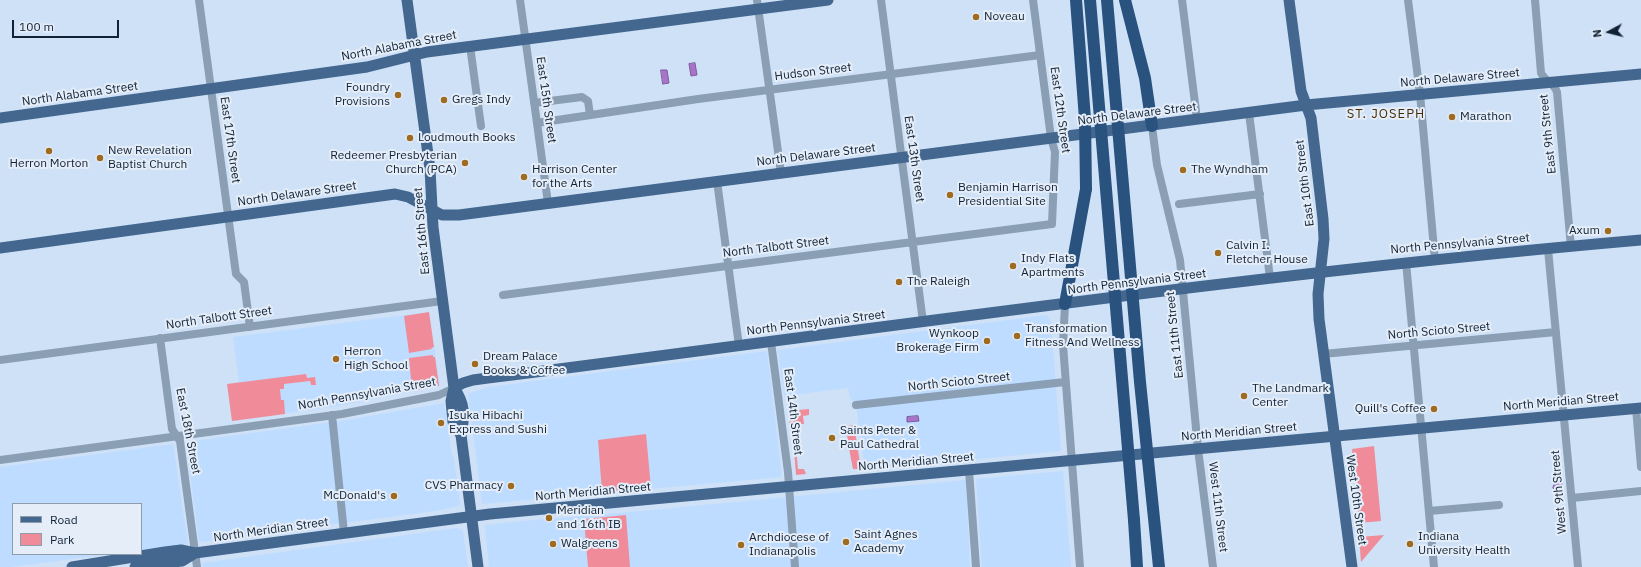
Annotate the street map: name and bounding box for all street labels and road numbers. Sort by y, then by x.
street label: North Alabama Street [340,28,458,64]
street label: East 15th Street [533,56,559,144]
street label: Hudson Street [774,60,852,84]
street label: East 12th Street [1047,66,1073,154]
street label: North Delaware Street [1400,66,1520,90]
street label: North Alabama Street [21,79,139,109]
street label: East 9th Street [1537,93,1559,175]
street label: East 17th Street [217,96,243,184]
street label: North Delaware Street [1077,100,1197,128]
street label: East 13th Street [901,115,927,203]
street label: East 10th Street [1293,139,1317,227]
street label: North Delaware Street [756,141,876,169]
street label: North Delaware Street [237,179,357,209]
street label: East 16th Street [411,187,433,275]
street label: North Pennsylvania Street [1390,231,1530,257]
street label: North Talbott Street [722,233,830,261]
street label: North Pennsylvania Street [1067,266,1207,298]
street label: East 11th Street [1163,291,1187,379]
street label: North Talbott Street [165,303,273,333]
street label: North Pennsylvania Street [746,307,886,339]
street label: North Scioto Street [1387,319,1491,343]
street label: East 14th Street [781,368,805,456]
street label: North Scioto Street [907,369,1011,395]
street label: North Pennsylvania Street [297,375,437,413]
street label: East 18th Street [173,387,203,475]
street label: North Meridian Street [1503,390,1619,414]
street label: North Meridian Street [1181,420,1297,444]
street label: North Meridian Street [858,450,974,474]
street label: West 9th Street [1548,450,1570,534]
street label: West 10th Street [1343,454,1369,546]
street label: West 11th Street [1205,461,1231,553]
street label: North Meridian Street [535,480,651,504]
street label: North Meridian Street [212,515,330,545]

